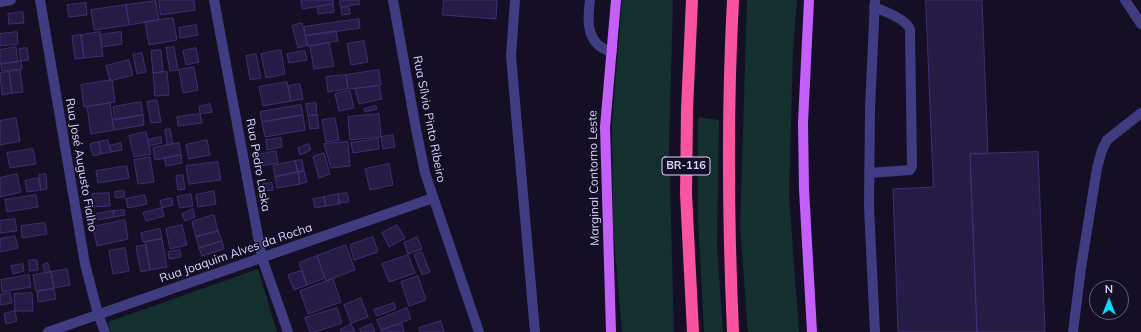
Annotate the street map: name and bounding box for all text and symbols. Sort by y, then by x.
street label: Rua Sílvio Pinto Ribeiro [410,54,448,184]
street label: Rua José Augusto Fialho [62,97,100,233]
street label: Marginal Contorno Leste [586,110,602,246]
street label: Rua Pedro Laska [243,117,273,213]
road number: BR-116 [662,157,710,175]
street label: Rua Joaquim Alves da Rocha [158,220,314,286]
north arrow [1089,280,1129,320]
text: N [1105,282,1113,296]

